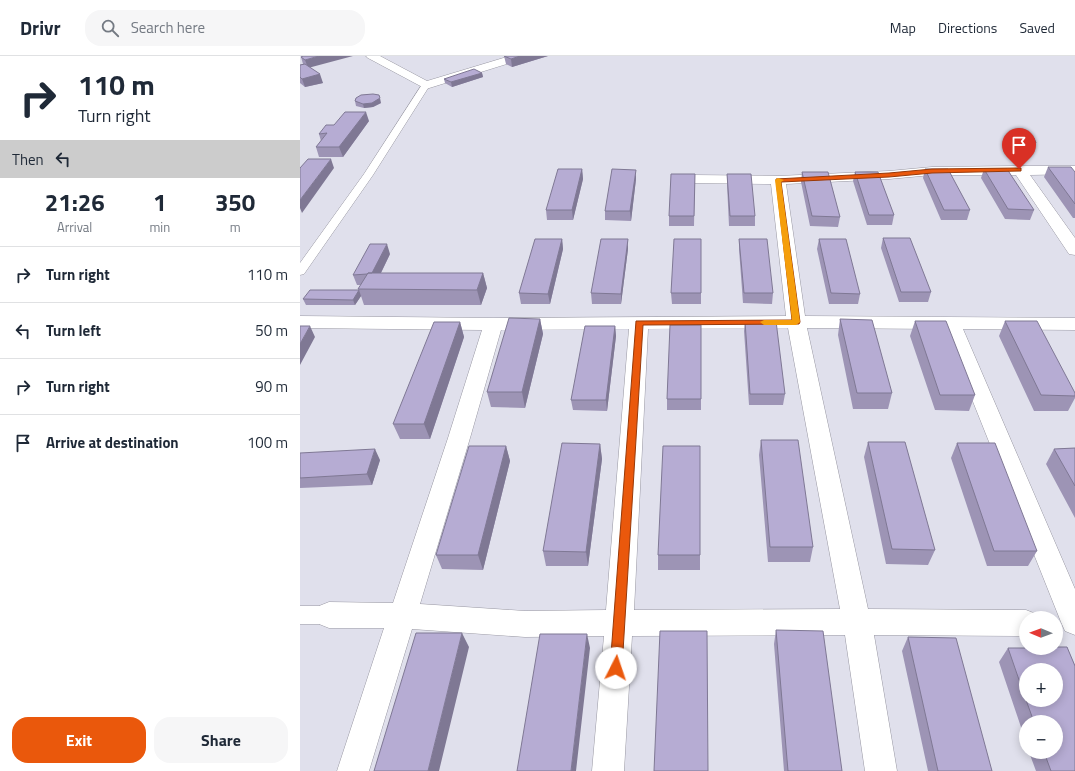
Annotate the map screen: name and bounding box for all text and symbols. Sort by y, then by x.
search box [85,10,365,46]
text: Drivr [20,13,61,42]
text: Search here [131,16,205,39]
icon: search [99,17,121,39]
text: Map [890,17,916,38]
text: Directions [938,17,997,38]
text: Saved [1019,17,1055,38]
text: 110 m [78,63,155,106]
icon: right [12,72,64,124]
text: Turn right [78,102,151,129]
pin [1002,128,1036,169]
icon: arrive [1008,134,1030,156]
text: Then [12,148,44,171]
icon: left [52,148,74,170]
text: 21:26 [45,184,105,220]
text: 1 [153,184,167,220]
text: 350 [215,184,255,220]
text: Arrival [57,217,92,237]
text: min [149,217,170,237]
text: m [230,217,241,237]
text: Turn right [46,263,110,286]
text: 110 m [247,263,288,286]
icon: right [12,264,34,286]
text: Turn left [46,319,101,342]
text: 50 m [255,319,288,342]
icon: left [12,320,34,342]
text: Turn right [46,375,110,398]
text: 90 m [255,375,288,398]
icon: right [12,376,34,398]
text: Arrive at destination [46,431,179,454]
text: 100 m [247,431,288,454]
icon: arrive [12,432,34,454]
north arrow [1019,611,1063,655]
map controls [1019,611,1063,759]
position arrow [595,647,637,689]
button: + [1019,663,1063,707]
button: − [1019,715,1063,759]
button: Exit [12,717,146,763]
button: Share [154,717,288,763]

